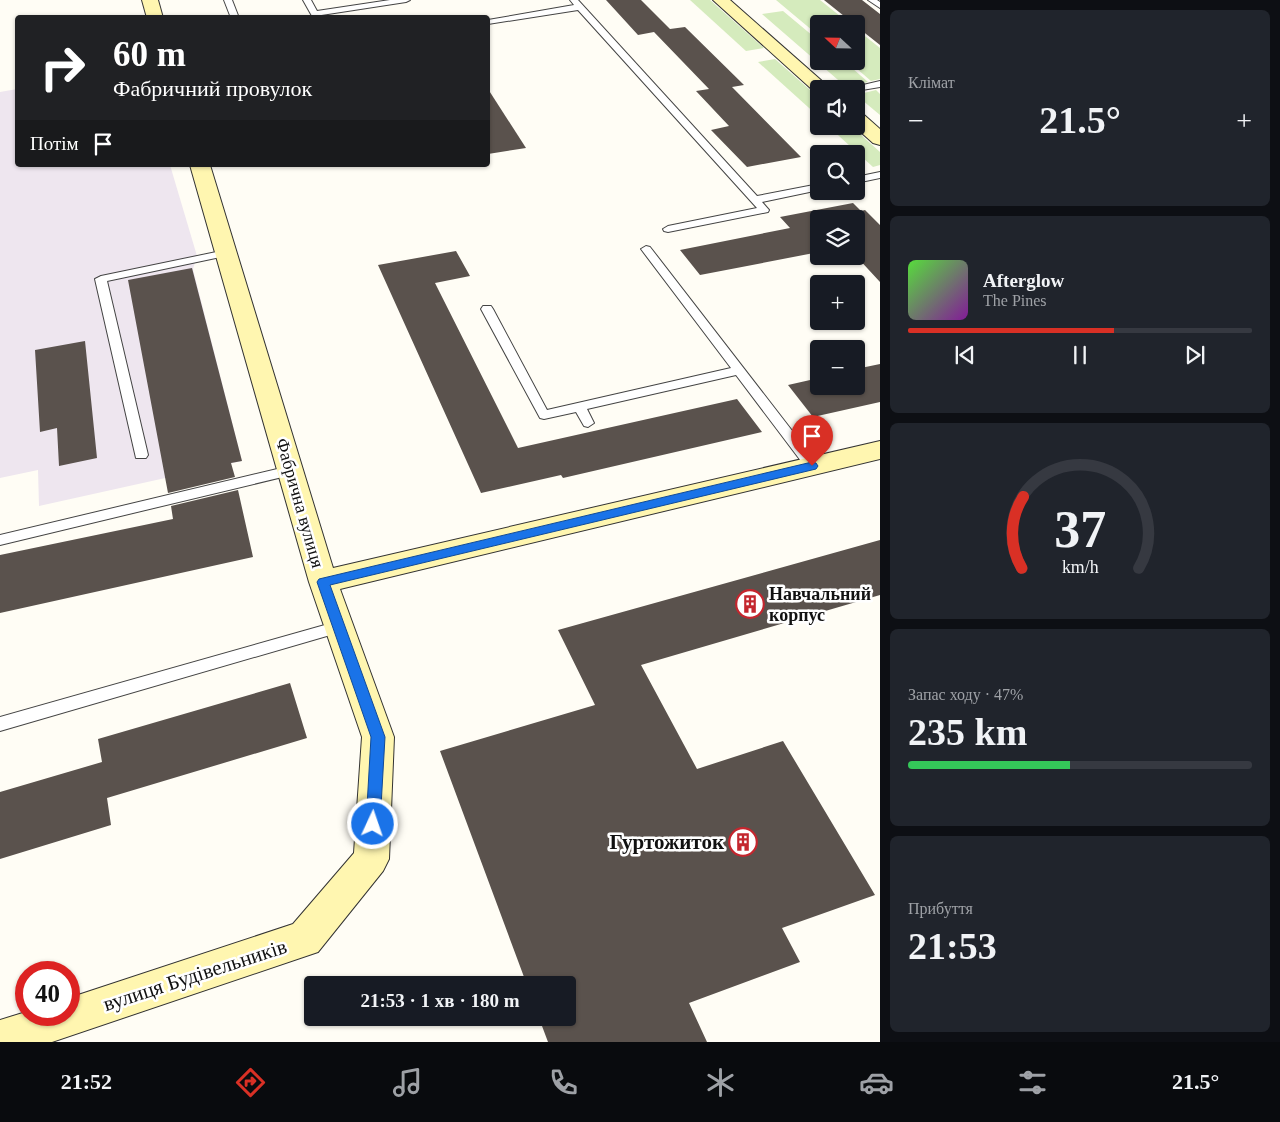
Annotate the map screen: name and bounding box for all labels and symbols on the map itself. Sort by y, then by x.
north arrow [810,15,865,70]
pin [791,415,833,466]
street label: Фабрична вулиця [272,436,328,570]
place label: Навчальний корпус [769,584,871,625]
building icon: Навчальний корпус [735,589,765,619]
position arrow [346,797,398,849]
building icon: Гуртожиток [728,827,758,857]
place label: Гуртожиток [610,830,725,854]
street label: вулиця Будівельників [100,934,290,1016]
speed limit sign: 40 [15,961,80,1026]

